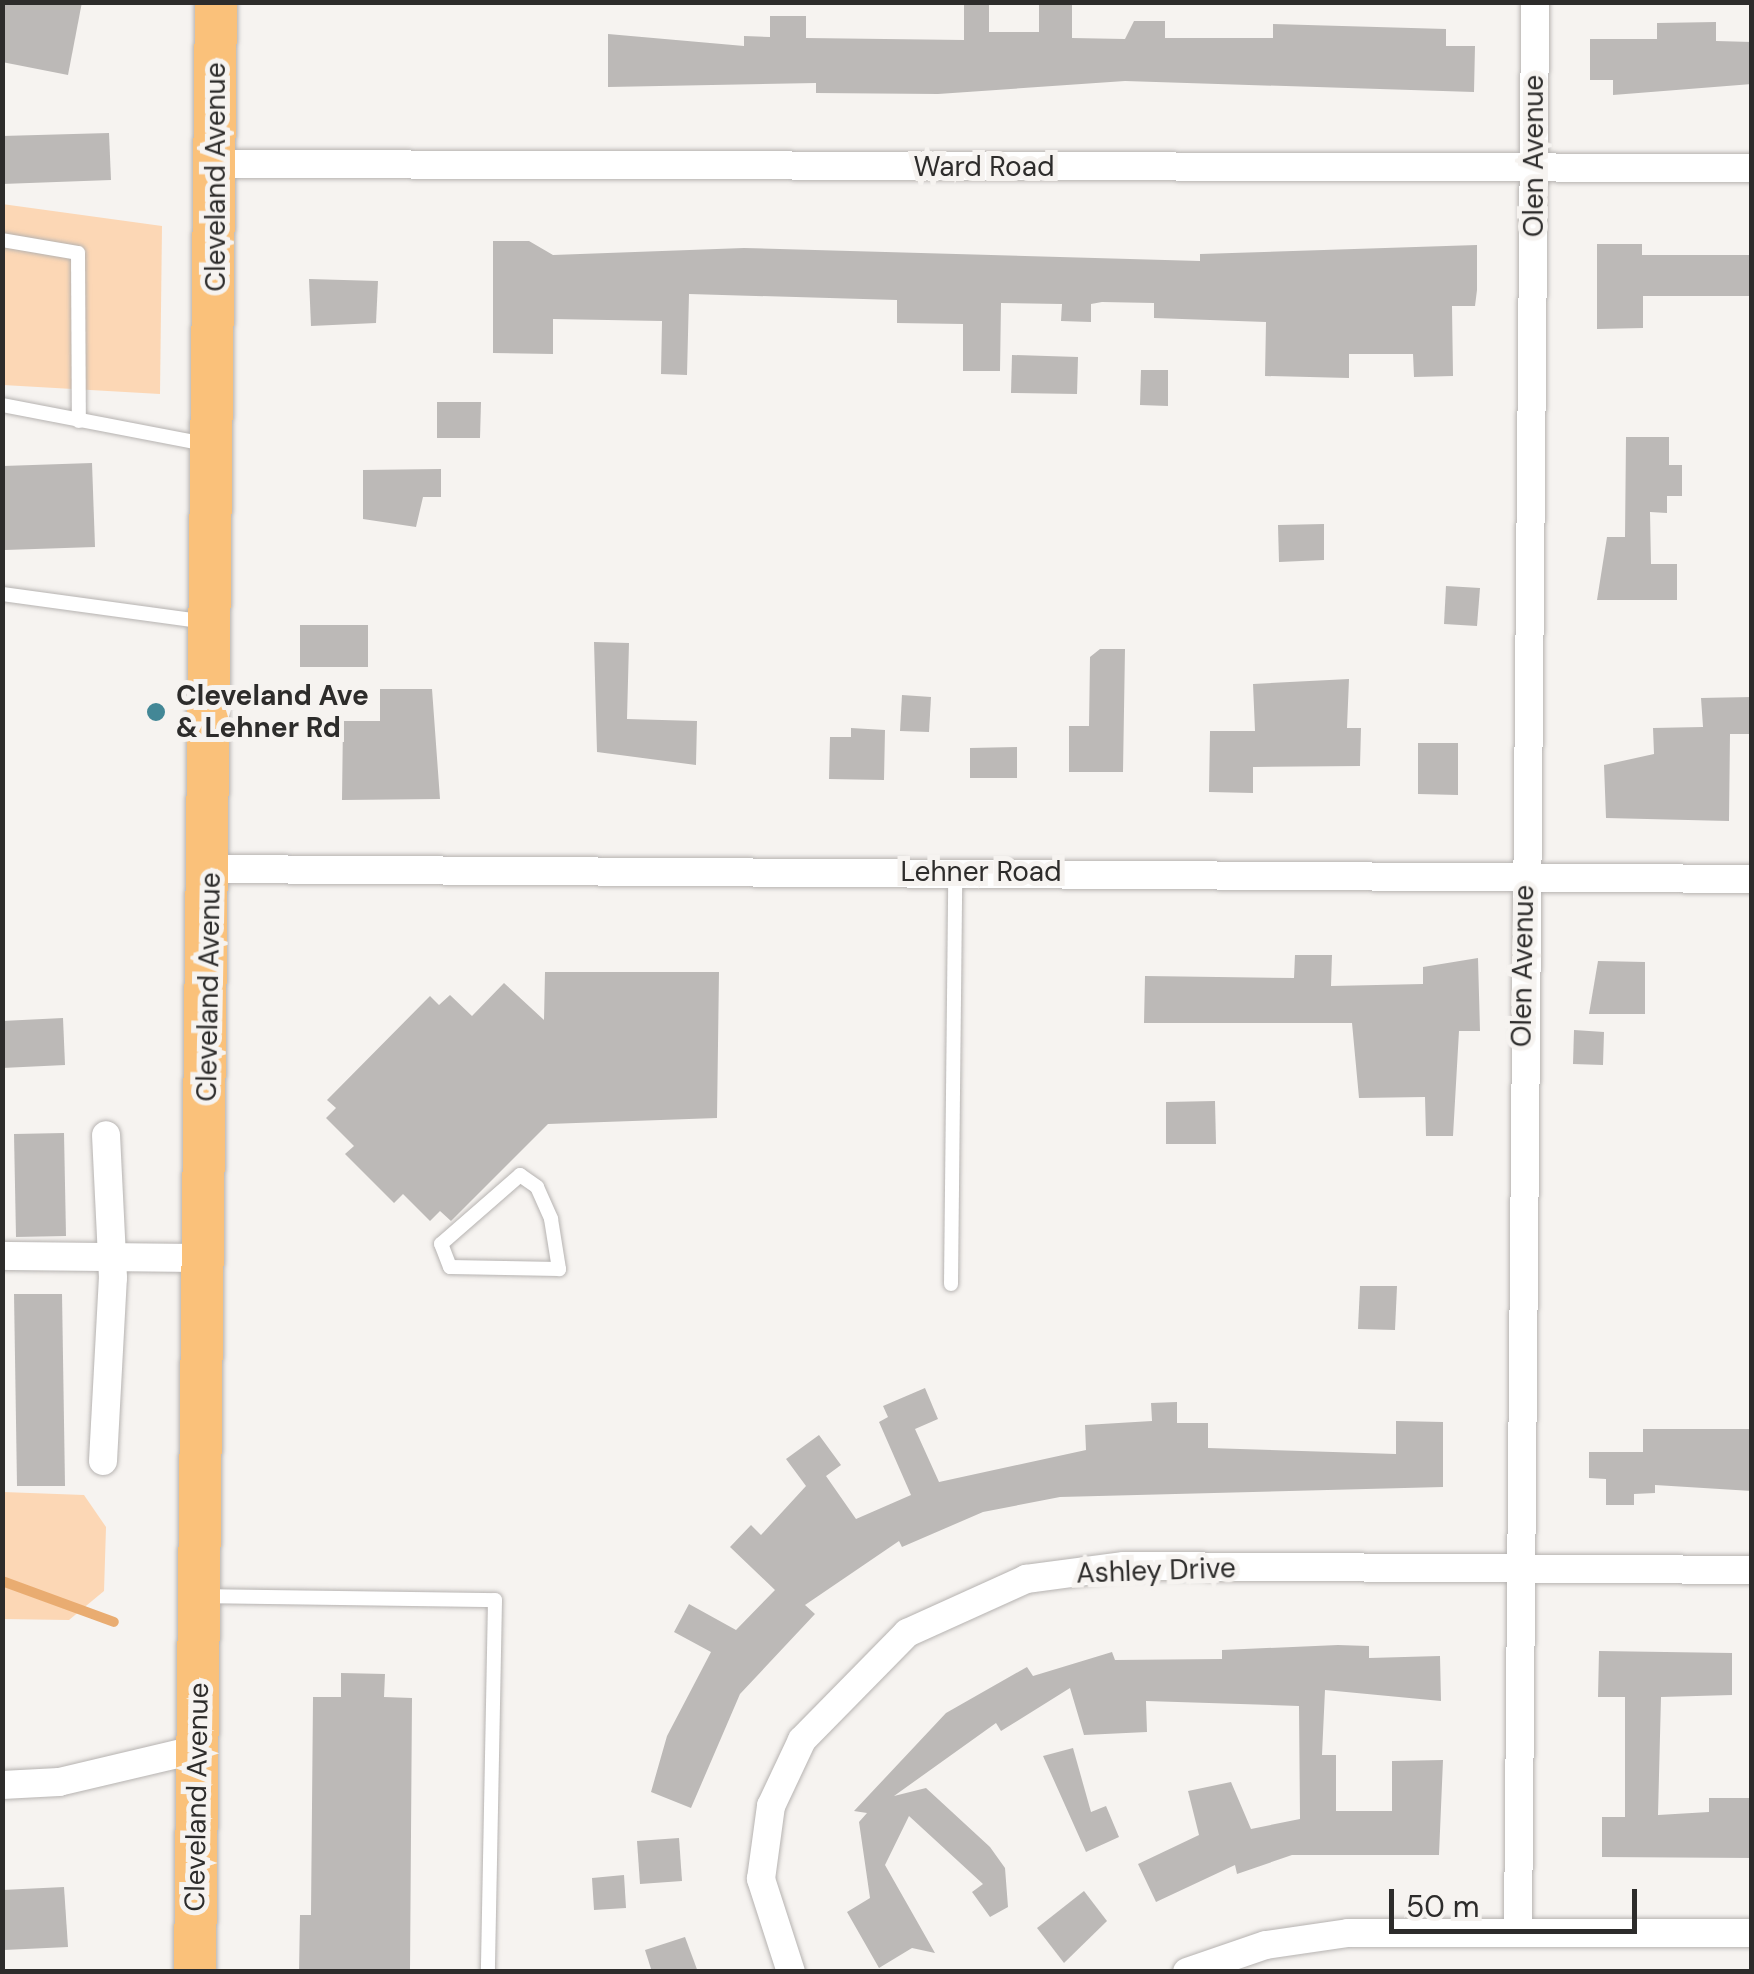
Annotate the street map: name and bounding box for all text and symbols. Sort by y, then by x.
street label: Cleveland Avenue [199,62,233,292]
street label: Olen Avenue [1517,75,1551,237]
street label: Ward Road [914,150,1054,184]
place label: Cleveland Ave & Lehner Rd [176,679,369,745]
marker: Cleveland Ave & Lehner Rd [145,701,167,723]
street label: Lehner Road [900,855,1062,889]
street label: Cleveland Avenue [190,872,228,1102]
street label: Olen Avenue [1505,884,1541,1048]
street label: Ashley Drive [1076,1551,1236,1591]
street label: Cleveland Avenue [178,1682,216,1912]
scale bar [1394,1869,1642,1931]
text: 50 m [1406,1887,1480,1926]

